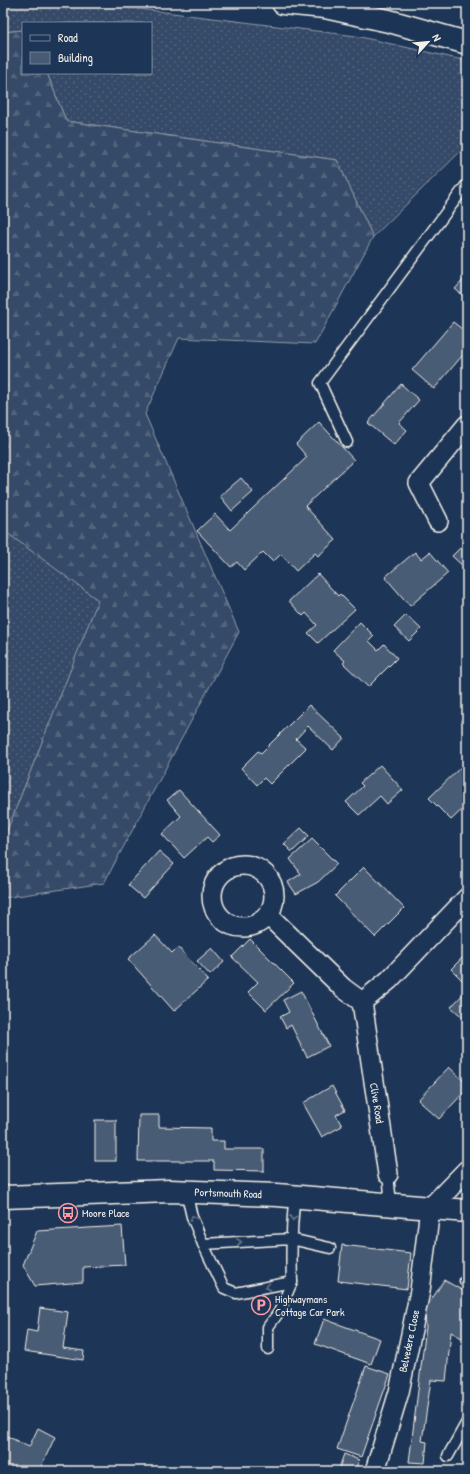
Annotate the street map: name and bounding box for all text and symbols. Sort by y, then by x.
legend [22,22,152,74]
north arrow [408,22,448,62]
text: Road [58,29,78,46]
text: N [429,32,445,43]
text: Building [58,49,93,66]
street label: Clive Road [367,1082,387,1125]
street label: Portsmouth Road [194,1185,263,1201]
bus stop icon: Moore Place [57,1202,79,1224]
place label: Moore Place [82,1206,130,1220]
one-way arrow [189,1215,198,1222]
one-way arrow [288,1215,297,1221]
one-way arrow [236,1238,242,1247]
one-way arrow [265,1282,271,1291]
place label: Highwaymans Cottage Car Park [275,1292,345,1319]
parking icon: Highwaymans Cottage Car Park [250,1294,272,1316]
street label: Belvedere Close [396,1308,423,1374]

